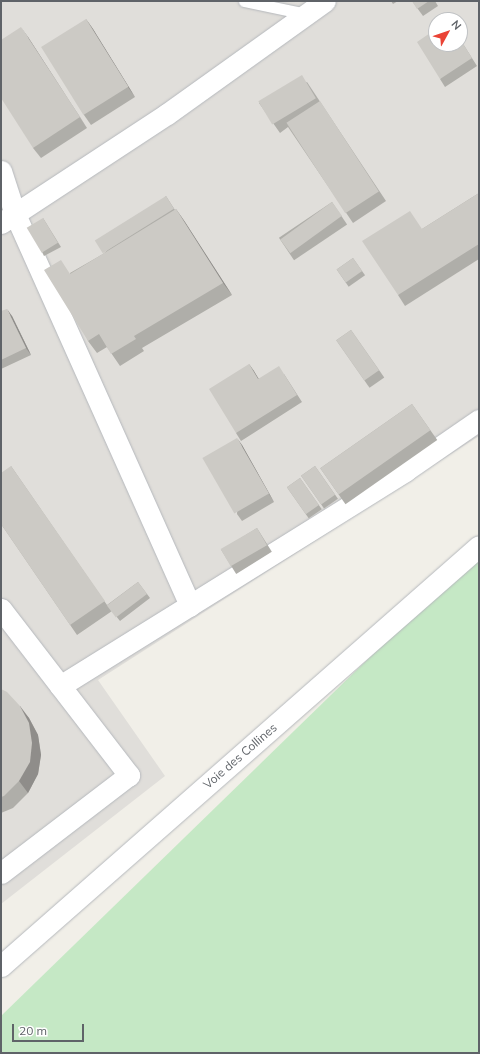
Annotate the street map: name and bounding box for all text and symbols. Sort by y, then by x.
north arrow [428,12,468,52]
text: N [448,17,464,33]
street label: Voie des Collines [200,720,280,792]
scale bar [14,1016,86,1042]
text: 20 m [19,1023,47,1038]

